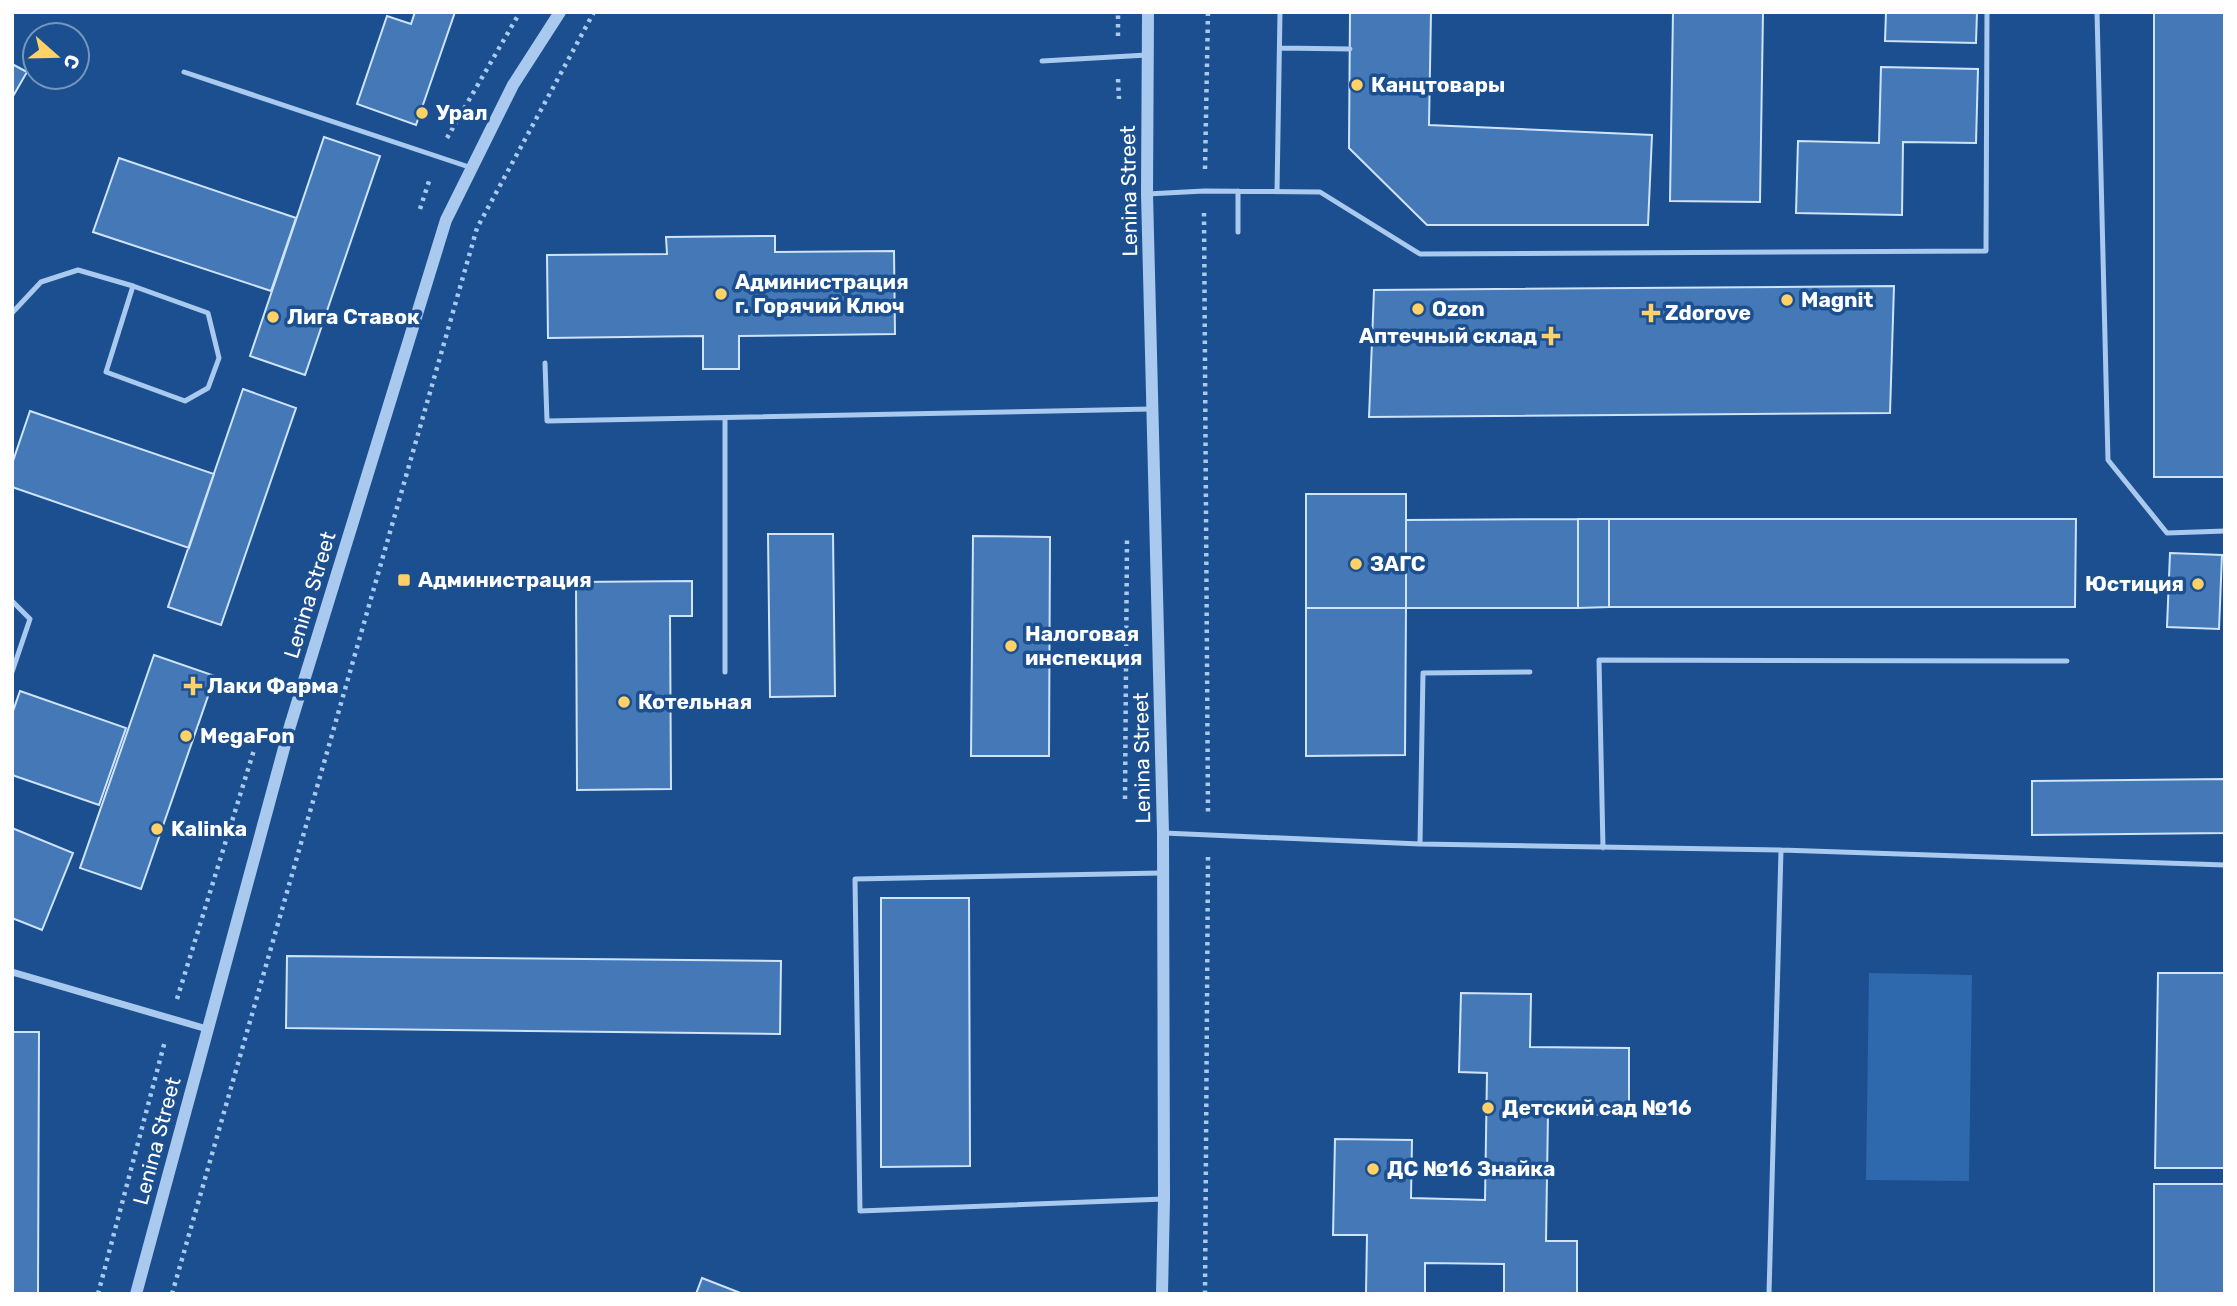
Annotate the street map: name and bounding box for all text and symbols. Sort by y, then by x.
north arrow [21,21,91,91]
text: С [58,51,85,72]
place label: Канцтовары [1371,72,1505,97]
marker: Канцтовары [1349,77,1365,93]
place label: Урал [436,100,488,125]
marker: Урал [414,105,430,121]
street label: Lenina Street [1115,125,1142,257]
place label: Администрация г. Горячий Ключ [735,269,909,318]
marker: Администрация г. Горячий Ключ [713,286,729,302]
place label: Magnit [1801,287,1874,312]
marker: Magnit [1779,292,1795,308]
place label: Ozon [1432,296,1485,321]
place label: Zdorove [1665,300,1751,325]
marker: Ozon [1410,301,1426,317]
place label: Лига Ставок [287,304,420,329]
marker: Zdorove [1643,305,1659,321]
marker: Лига Ставок [265,309,281,325]
place label: Аптечный склад [1359,323,1537,348]
marker: Аптечный склад [1543,328,1559,344]
street label: Lenina Street [278,528,341,661]
place label: ЗАГС [1370,551,1426,576]
marker: ЗАГС [1348,556,1364,572]
place label: Администрация [418,567,592,592]
place label: Юстиция [2085,571,2184,596]
marker: Администрация [396,572,412,588]
marker: Юстиция [2190,576,2206,592]
place label: Налоговая инспекция [1025,621,1142,670]
marker: Налоговая инспекция [1003,638,1019,654]
place label: Лаки Фарма [207,673,339,698]
marker: Лаки Фарма [185,678,201,694]
place label: Котельная [638,689,752,714]
street label: Lenina Street [1128,692,1155,824]
marker: Котельная [616,694,632,710]
place label: MegaFon [200,723,295,748]
marker: MegaFon [178,728,194,744]
place label: Kalinka [171,816,247,841]
marker: Kalinka [149,821,165,837]
street label: Lenina Street [127,1074,186,1208]
place label: Детский сад №16 [1502,1095,1692,1120]
marker: Детский сад №16 [1480,1100,1496,1116]
place label: ДС №16 Знайка [1387,1156,1555,1181]
marker: ДС №16 Знайка [1365,1161,1381,1177]

